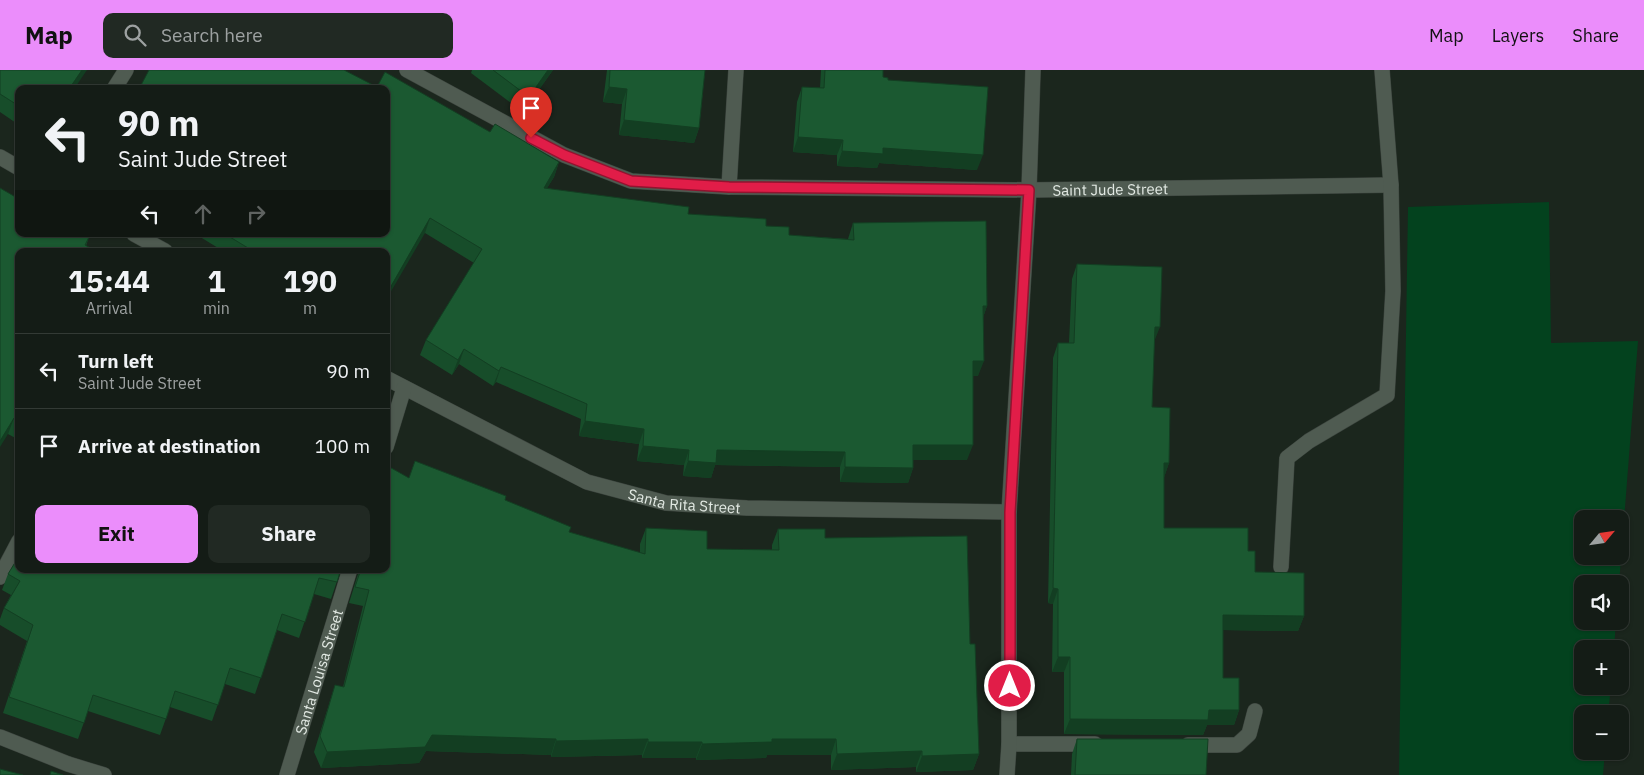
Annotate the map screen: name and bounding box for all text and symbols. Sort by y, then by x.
search box [103,13,453,58]
text: Map [25,19,73,51]
icon: search [121,21,149,49]
text: Search here [161,23,263,47]
text: Map [1429,24,1464,47]
text: Layers [1492,24,1544,47]
text: Share [1572,24,1619,47]
pin [510,87,552,138]
icon: arrive [517,94,545,122]
text: 90 m [118,100,200,146]
icon: left [35,105,100,170]
text: Saint Jude Street [118,144,288,173]
street label: Saint Jude Street [1052,179,1168,199]
icon: left [136,200,164,228]
icon: ahead [189,200,217,228]
icon: right [242,200,270,228]
text: 15:44 [68,261,150,300]
text: 1 [207,261,225,300]
text: 190 [283,261,337,300]
text: Arrival [86,298,132,318]
text: min [203,298,230,318]
text: m [303,298,317,318]
text: Turn left [78,349,154,373]
icon: left [35,357,63,385]
text: 90 m [326,359,370,383]
text: Saint Jude Street [78,373,201,393]
icon: arrive [35,432,63,460]
text: Arrive at destination [78,434,261,458]
text: 100 m [315,434,370,458]
street label: Santa Rita Street [626,484,741,517]
button: Exit [35,505,198,563]
button: Share [208,505,370,563]
north arrow [1574,510,1629,565]
map controls [1574,510,1629,760]
button: sound [1574,575,1629,630]
street label: Santa Louisa Street [290,607,347,737]
button: + [1574,640,1629,695]
position arrow [983,659,1035,711]
button: − [1574,705,1629,760]

